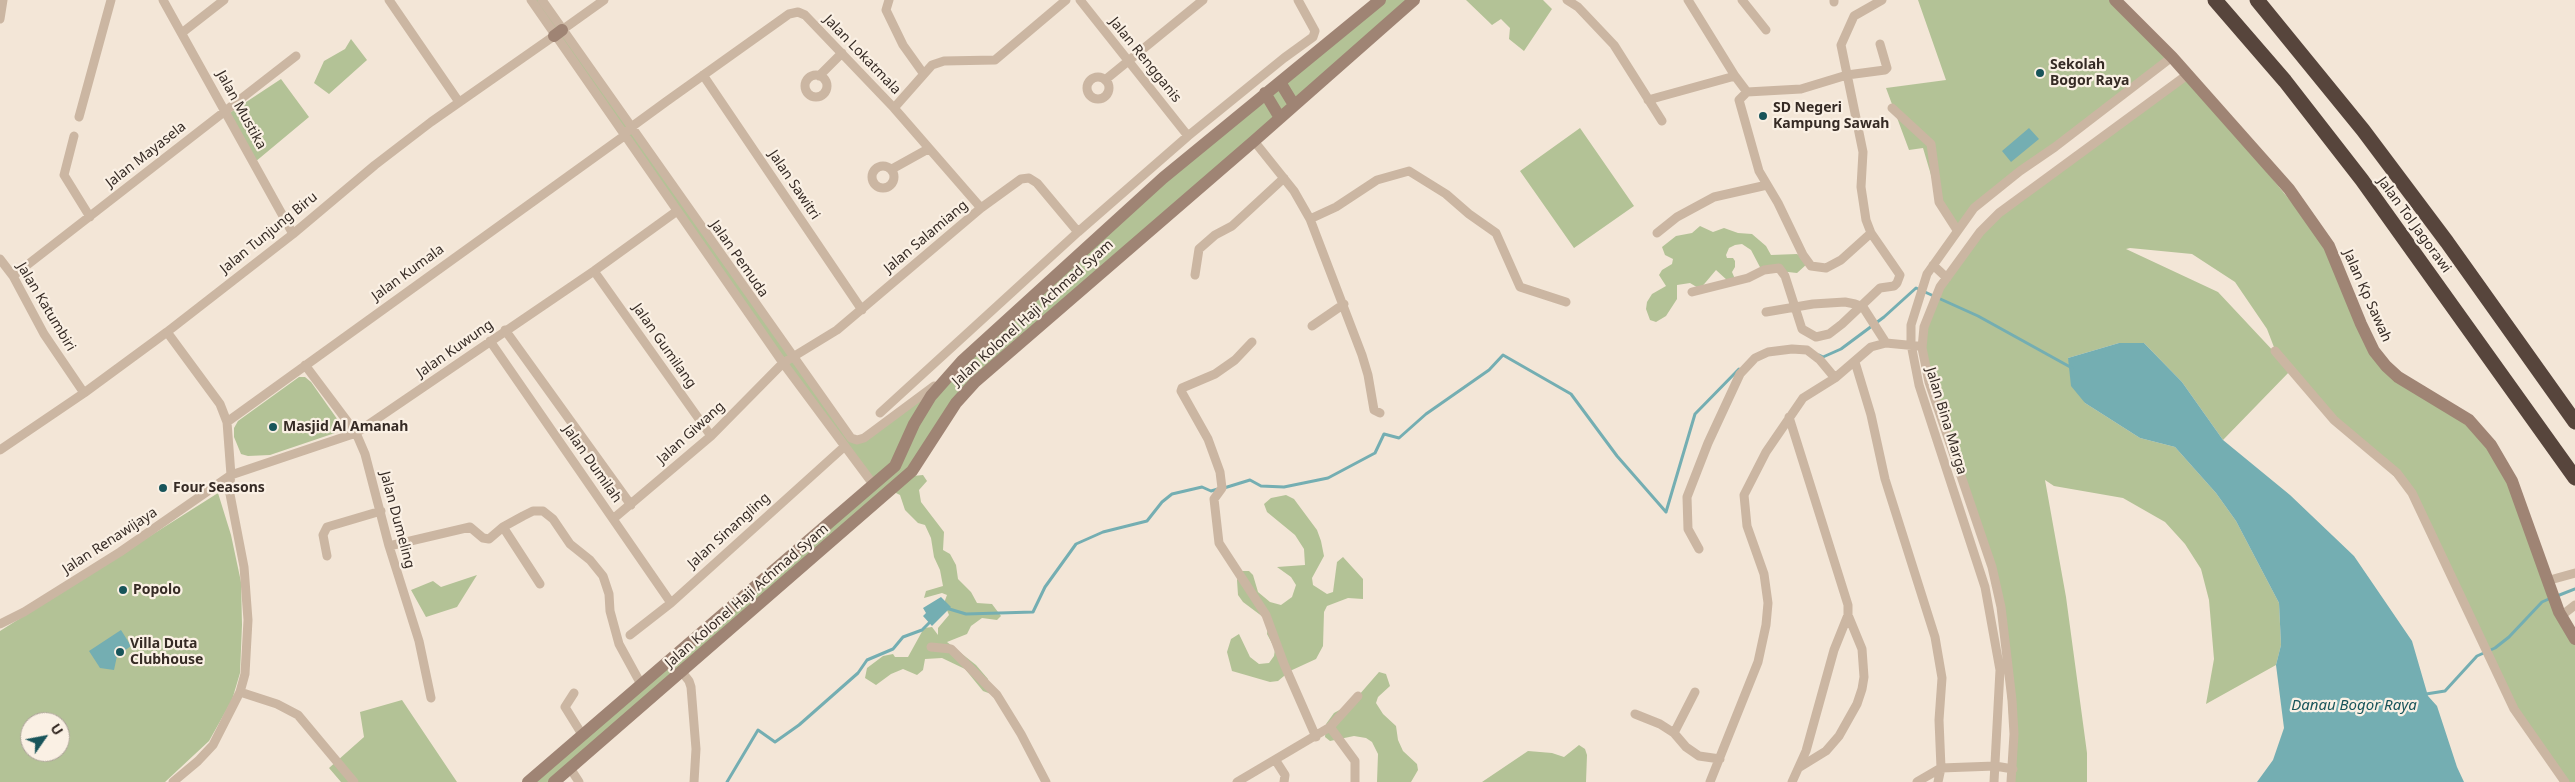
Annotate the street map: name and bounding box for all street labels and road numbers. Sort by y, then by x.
street label: Jalan Lokatmala [820,12,904,98]
street label: Jalan Rengganis [1106,14,1184,106]
street label: Jalan Mustika [212,68,270,152]
street label: Jalan Mayasela [103,119,189,191]
street label: Jalan Sawitri [765,147,823,223]
street label: Jalan Tol Jagorawi [2373,174,2455,276]
street label: Jalan Tunjung Biru [217,189,321,277]
street label: Jalan Salamiang [881,197,971,277]
street label: Jalan Pemuda [706,217,772,301]
street label: Jalan Kolonel Haji Achmad Syam [949,236,1117,390]
street label: Jalan Kumala [369,241,447,305]
street label: Jalan Kp Sawah [2339,247,2395,345]
street label: Jalan Katumbiri [13,260,79,354]
street label: Jalan Gumilang [629,300,699,392]
street label: Jalan Kuwung [413,316,497,382]
street label: Jalan Bina Marga [1922,365,1970,477]
street label: Jalan Giwang [654,398,728,468]
street label: Jalan Dumilah [559,422,625,506]
street label: Jalan Dumeling [376,470,418,570]
street label: Jalan Sinangling [684,490,774,572]
street label: Jalan Renawijaya [59,504,161,578]
street label: Jalan Kolonel Haji Achmad Syam [662,521,832,671]

